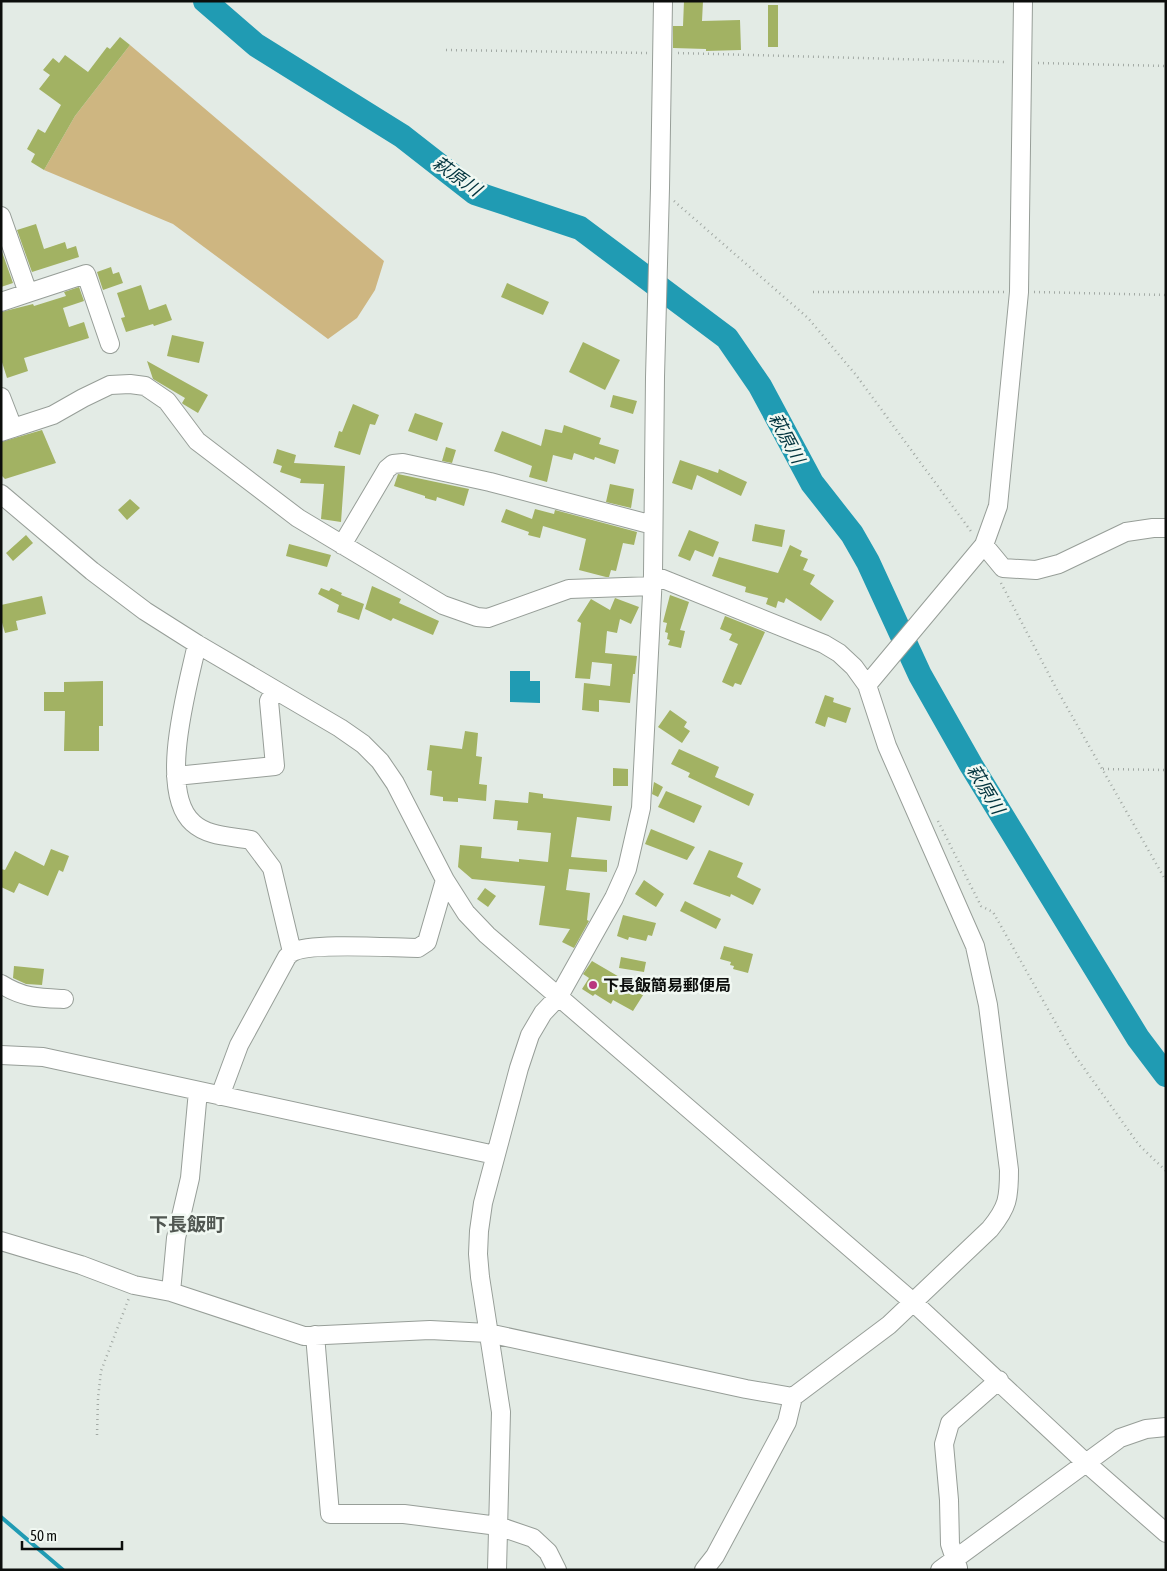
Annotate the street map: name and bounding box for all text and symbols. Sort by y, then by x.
water label: 萩原川 [429,152,487,201]
water label: 萩原川 [765,409,810,469]
water label: 萩原川 [963,760,1010,819]
place label: 下長飯簡易郵便局 [603,976,731,994]
marker: 下長飯簡易郵便局 [587,979,599,991]
district label: 下長飯町 [149,1213,225,1235]
scale bar [22,1518,122,1550]
text: 50 m [30,1527,57,1544]

